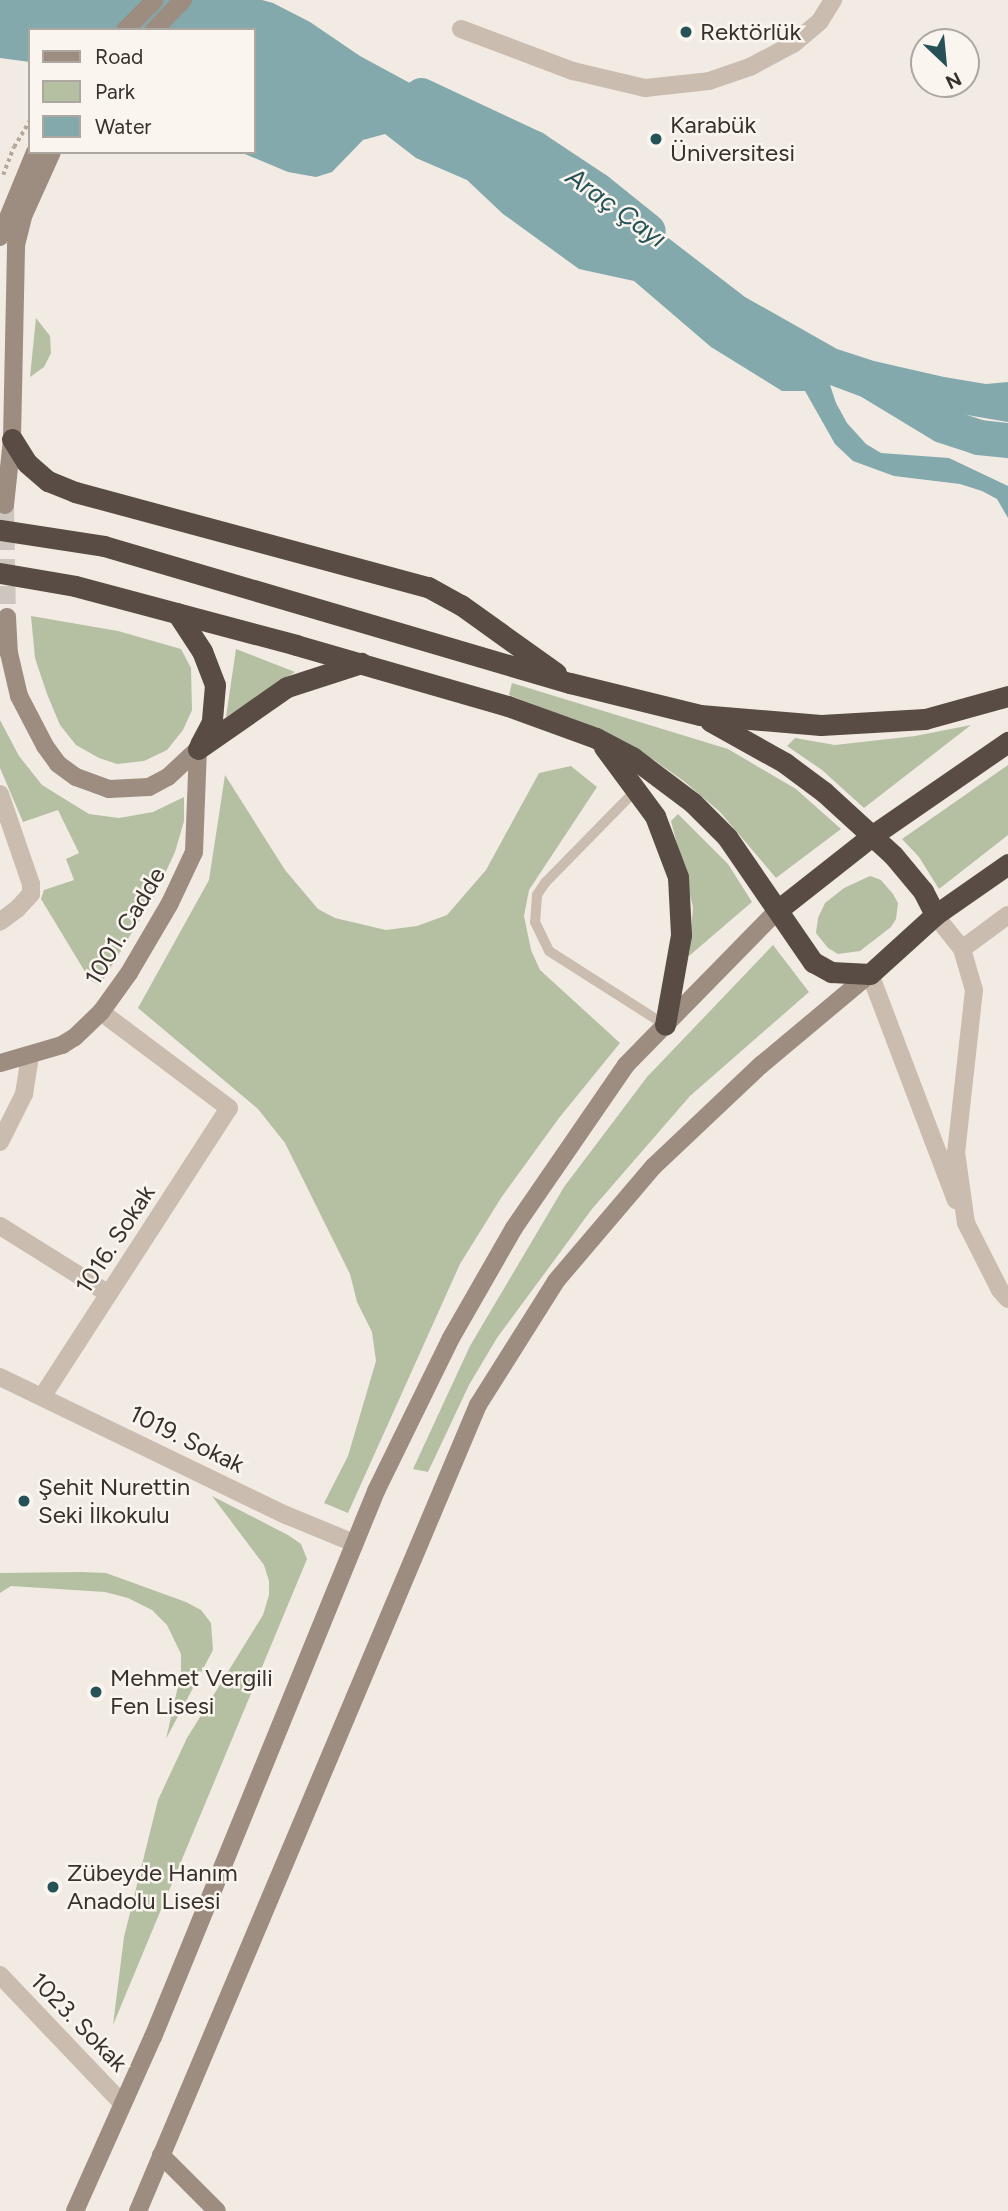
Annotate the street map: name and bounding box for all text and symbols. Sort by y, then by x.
place label: Rektörlük [700,18,801,46]
marker: Rektörlük [678,24,694,40]
legend [28,28,256,154]
north arrow [910,28,980,98]
text: Road [95,44,143,69]
text: N [942,67,965,94]
text: Park [95,79,135,104]
place label: Karabük Üniversitesi [670,111,795,167]
text: Water [95,114,151,139]
marker: Karabük Üniversitesi [648,131,664,147]
water label: Araç Çayı [560,161,672,255]
street label: 1001. Cadde [79,862,171,990]
street label: 1016. Sokak [69,1179,161,1299]
street label: 1019. Sokak [125,1399,249,1479]
place label: Şehit Nurettin Seki İlkokulu [38,1473,190,1529]
marker: Şehit Nurettin Seki İlkokulu [16,1493,32,1509]
place label: Mehmet Vergili Fen Lisesi [110,1664,273,1720]
marker: Mehmet Vergili Fen Lisesi [88,1684,104,1700]
place label: Zübeyde Hanım Anadolu Lisesi [67,1859,238,1915]
marker: Zübeyde Hanım Anadolu Lisesi [45,1879,61,1895]
street label: 1023. Sokak [25,1966,133,2078]

